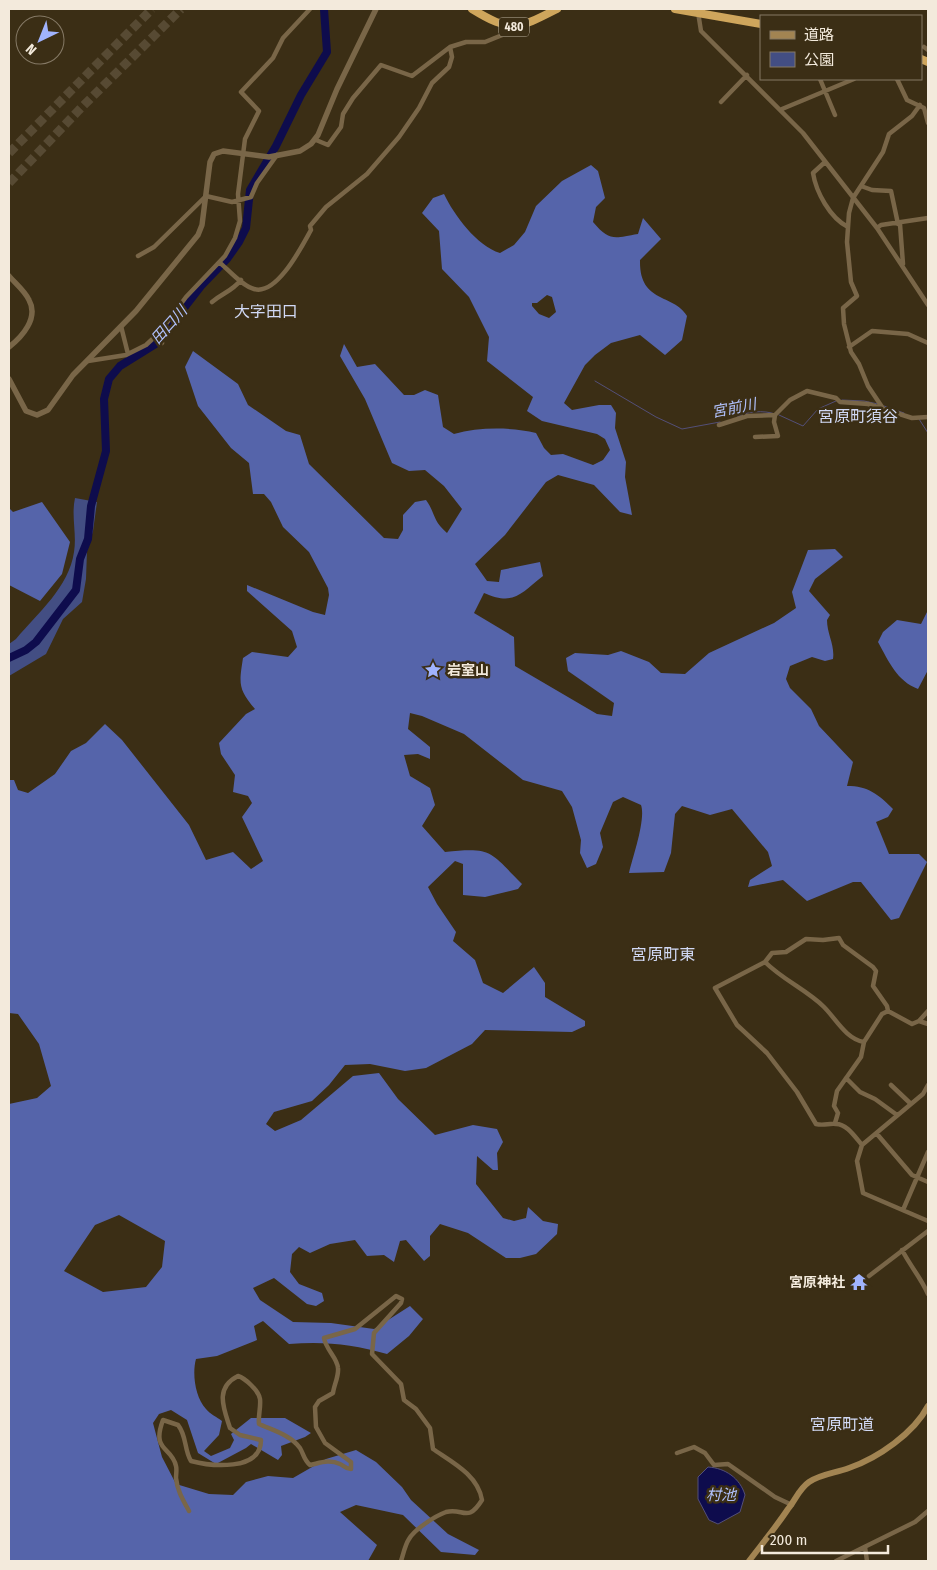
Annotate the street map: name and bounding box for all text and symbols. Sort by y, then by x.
north arrow [15,15,65,65]
legend [760,15,922,80]
road number: 480 [499,18,529,36]
text: 道路 [804,26,834,44]
text: N [23,40,40,58]
text: 公園 [804,51,834,69]
water label: 田口川 [147,301,192,348]
district label: 大字田口 [234,302,298,321]
water label: 宮前川 [710,394,760,421]
district label: 宮原町須谷 [818,407,898,426]
place icon: 岩室山 [423,660,443,680]
place label: 岩室山 [447,662,489,679]
district label: 宮原町東 [631,945,695,964]
temple icon: 宮原神社 [849,1272,869,1292]
place label: 宮原神社 [789,1274,845,1291]
district label: 宮原町道 [810,1415,874,1434]
water label: 村池 [706,1486,738,1504]
scale bar [762,1522,888,1554]
text: 200 m [770,1531,807,1549]

